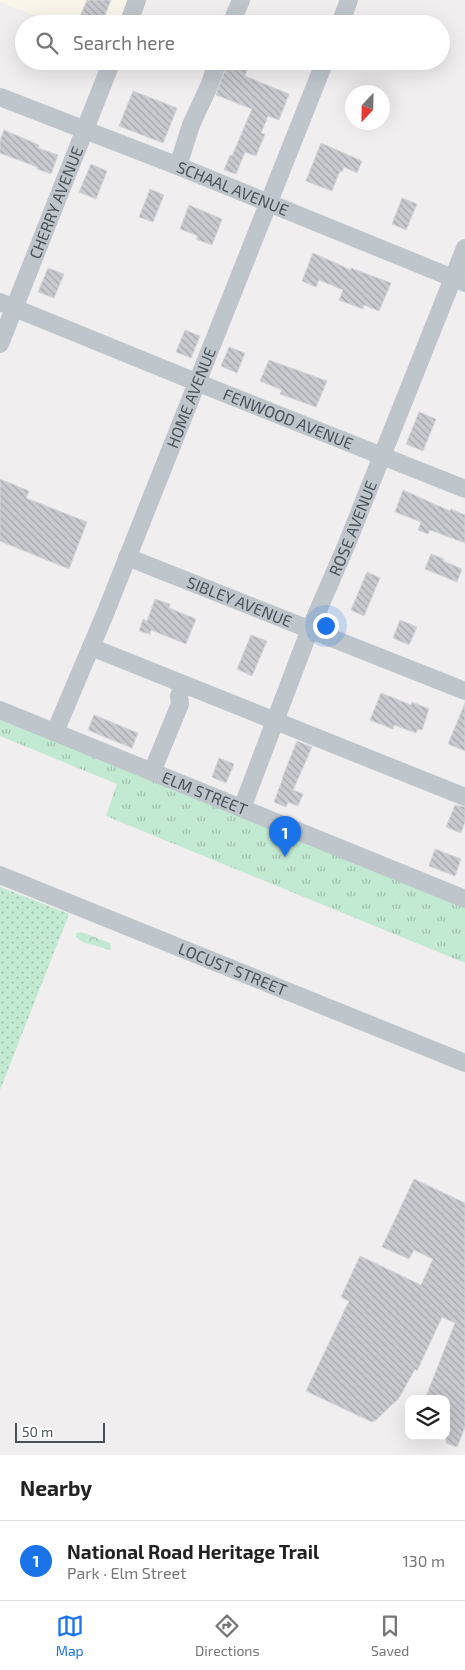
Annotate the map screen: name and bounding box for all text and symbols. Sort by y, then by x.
search box [15,15,450,70]
icon: search [33,29,61,57]
text: Search here [73,31,175,54]
north arrow [345,85,390,130]
street label: CHERRY AVENUE [25,143,86,261]
street label: SCHAAL AVENUE [174,157,292,219]
street label: HOME AVENUE [162,344,219,451]
street label: FENWOOD AVENUE [221,384,356,453]
street label: ROSE AVENUE [324,478,380,578]
street label: SIBLEY AVENUE [184,572,295,630]
your location [313,613,339,639]
street label: ELM STREET [160,767,250,819]
pin: 1 [269,816,301,857]
street label: LOCUST STREET [176,938,290,999]
map controls [405,1395,450,1440]
button: layers [405,1395,450,1440]
scale bar [15,1420,105,1443]
text: 50 m [22,1423,53,1440]
text: Nearby [20,1475,92,1500]
text: National Road Heritage Trail [67,1540,319,1563]
text: 1 [33,1551,39,1570]
text: 130 m [403,1551,445,1570]
text: Park · Elm Street [67,1563,186,1582]
tab: Map [56,1612,84,1659]
tab: Directions [195,1612,260,1659]
tab: Saved [371,1612,409,1659]

